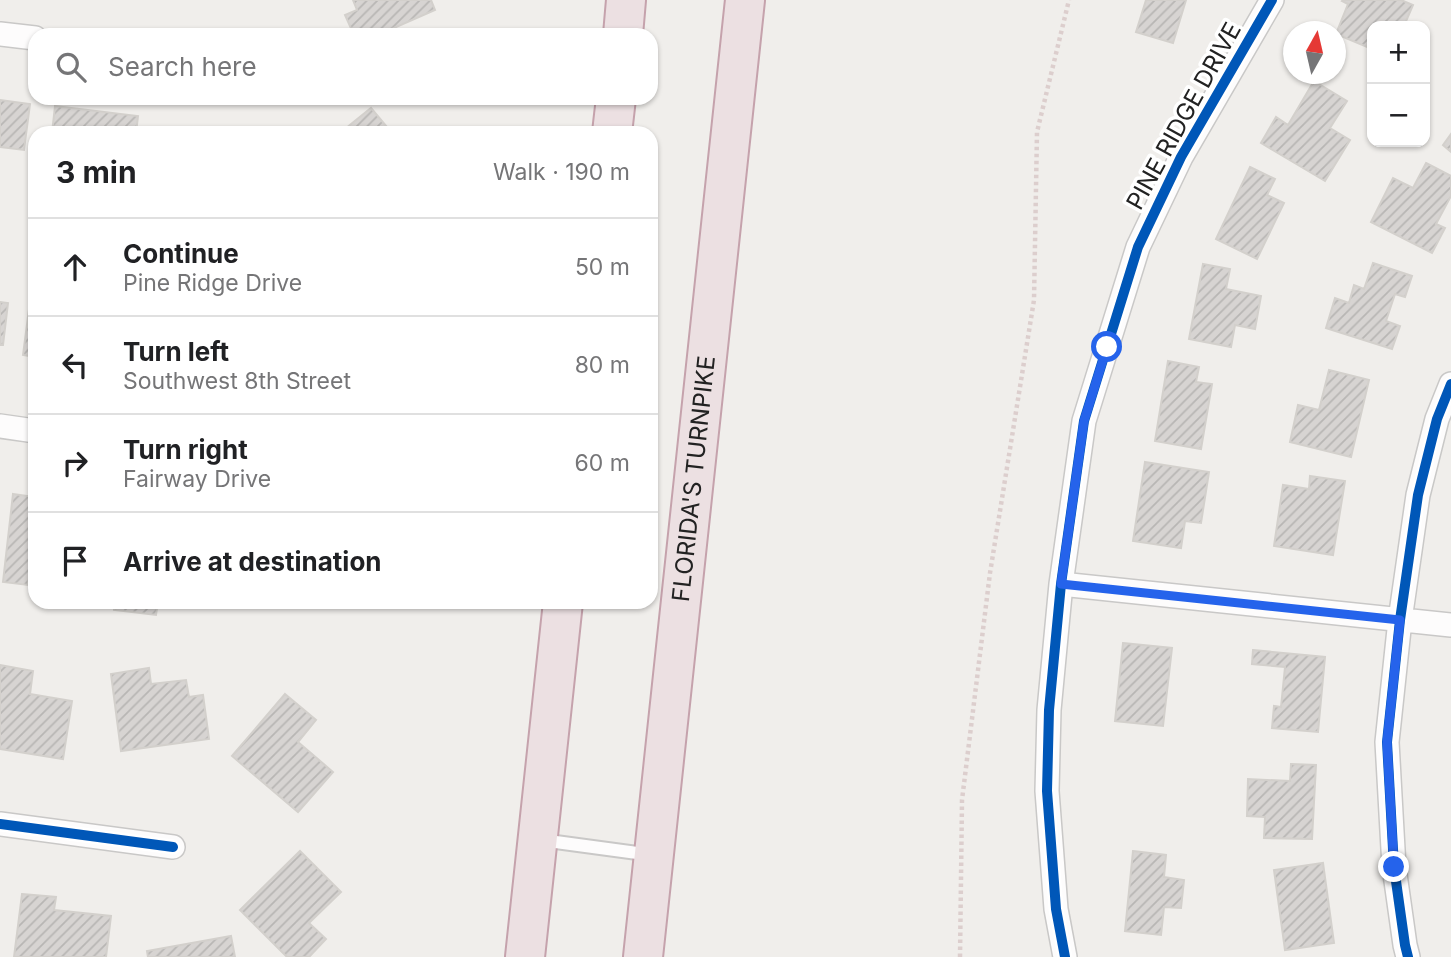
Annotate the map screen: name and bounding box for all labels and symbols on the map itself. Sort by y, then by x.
street label: PINE RIDGE DRIVE [1120,17,1247,214]
north arrow [1283,21,1346,84]
route start [1091,331,1122,362]
street label: FLORIDA'S TURNPIKE [666,354,721,603]
route end [1378,851,1409,882]

